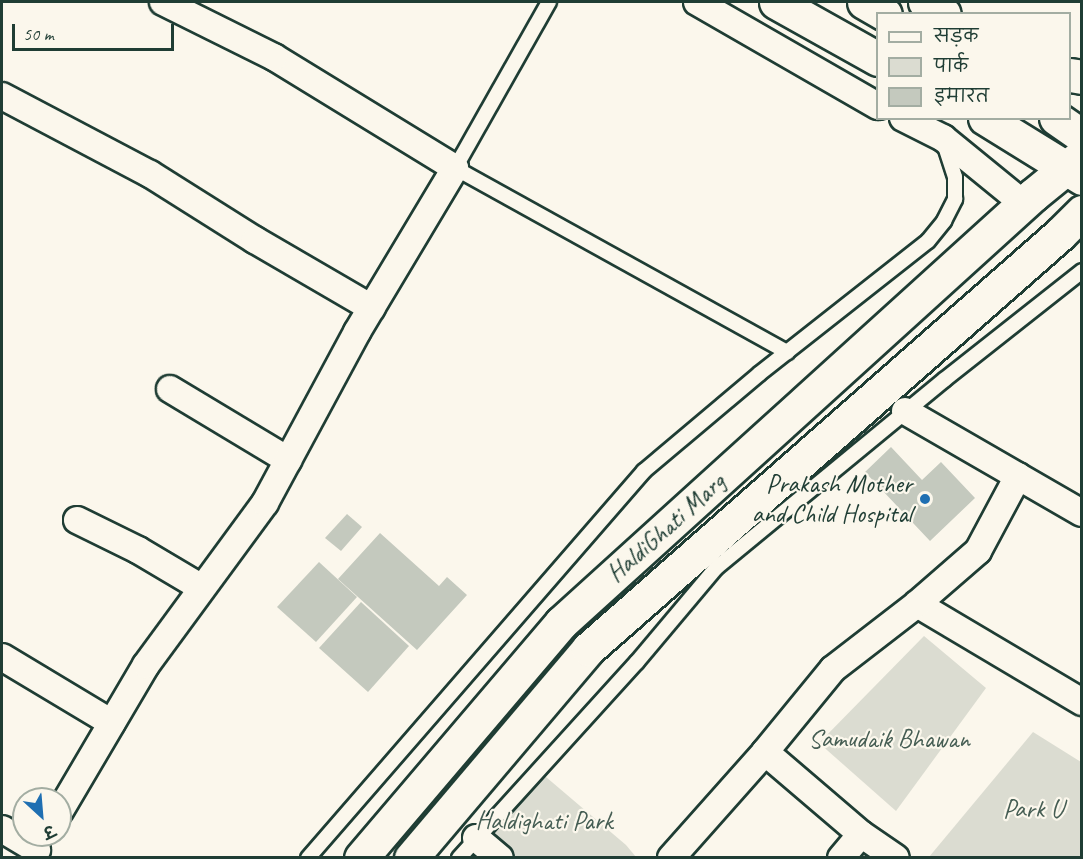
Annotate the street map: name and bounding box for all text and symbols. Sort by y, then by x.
scale bar [15,12,177,50]
legend [876,12,1071,120]
text: 50 m [23,23,54,45]
text: सड़क [934,25,978,47]
text: पार्क [934,55,968,77]
text: इमारत [934,85,989,107]
street label: HaldiGhati Marg [600,466,732,590]
place label: Prakash Mother and Child Hospital [751,468,912,530]
marker: Prakash Mother and Child Hospital [916,490,934,508]
park label: Samudaik Bhawan [808,723,970,755]
north arrow [12,787,72,847]
park label: Park U [1003,793,1063,825]
park label: Haldighati Park [475,805,613,837]
text: उ [40,820,58,843]

